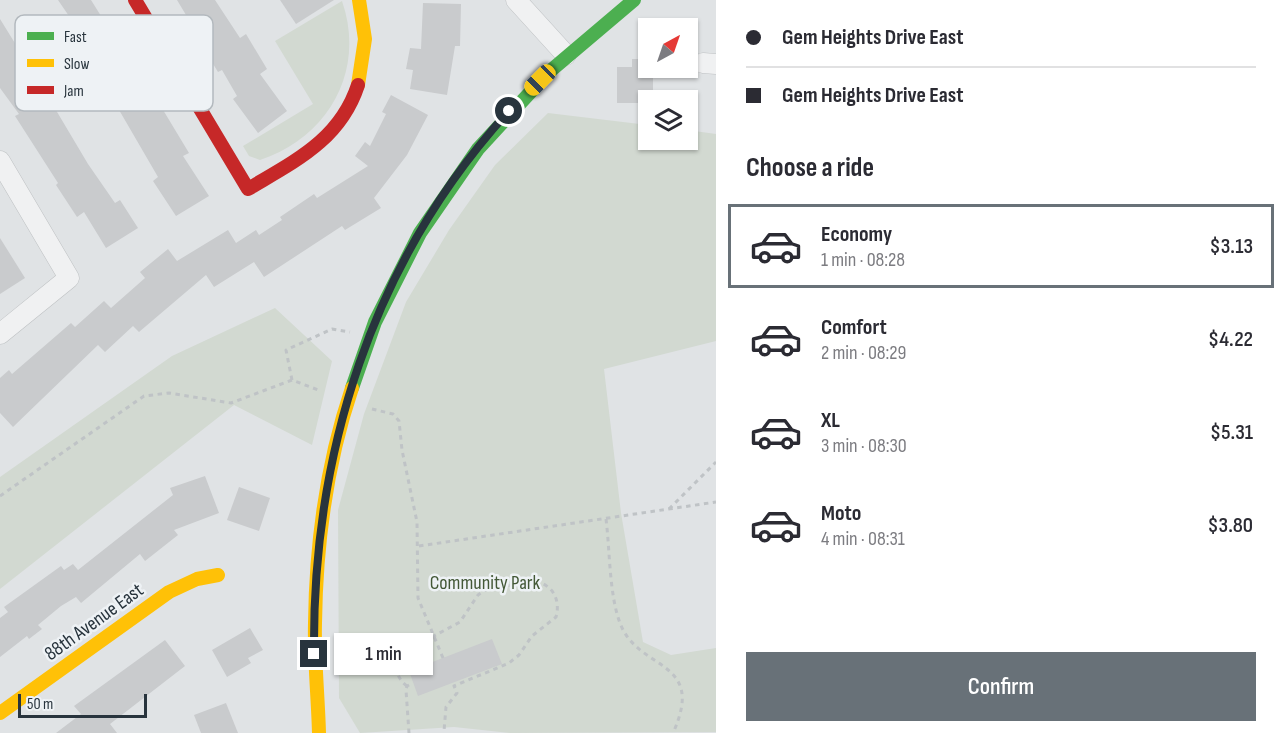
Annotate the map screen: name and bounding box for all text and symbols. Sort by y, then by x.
legend [15,15,213,111]
north arrow [638,18,698,78]
map controls [638,18,698,150]
text: Gem Heights Drive East [782,24,963,51]
text: Fast [64,28,87,47]
text: Slow [64,55,89,74]
car [521,61,559,99]
text: Jam [63,82,84,101]
text: Gem Heights Drive East [782,82,963,109]
button: layers [638,90,698,150]
route start [495,97,522,124]
text: Choose a ride [746,152,874,184]
icon: car [749,219,803,273]
text: Economy [821,221,892,248]
text: $3.13 [1210,233,1253,260]
text: 1 min · 08:28 [821,248,905,272]
icon: car [749,312,803,366]
text: Comfort [821,314,887,341]
text: $4.22 [1208,326,1253,353]
text: 2 min · 08:29 [821,341,906,365]
icon: car [749,405,803,459]
text: XL [821,407,840,434]
text: $5.31 [1210,419,1253,446]
text: 3 min · 08:30 [821,434,907,458]
icon: car [749,498,803,552]
text: Moto [821,500,861,527]
text: $3.80 [1207,512,1253,539]
text: 4 min · 08:31 [821,527,905,551]
park label: Community Park [430,571,541,595]
street label: 88th Avenue East [40,578,148,666]
callout: 1 min [335,633,434,675]
route end [300,640,327,667]
text: 1 min [365,642,402,666]
button: Confirm [746,652,1256,721]
scale bar [18,691,147,718]
text: 50 m [27,695,53,714]

